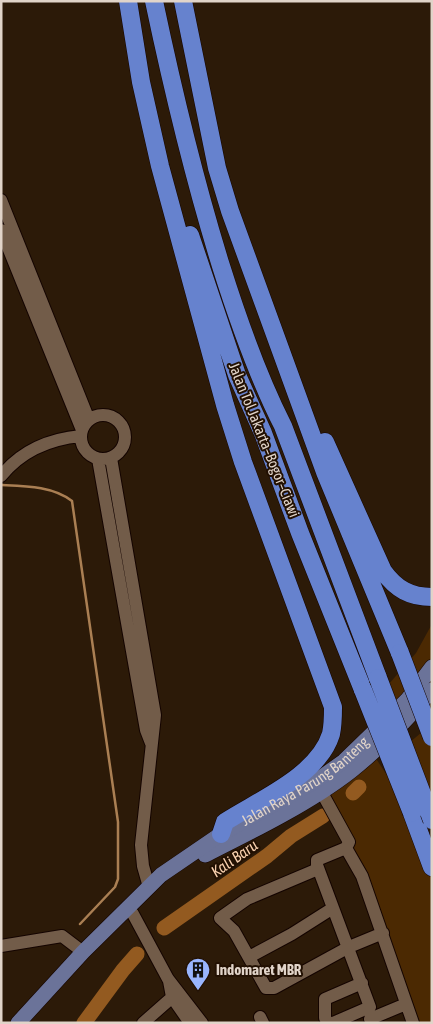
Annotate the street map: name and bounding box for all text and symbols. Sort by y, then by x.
street label: Jalan Tol Jakarta–Bogor–Ciawi [226,360,303,520]
street label: Jalan Raya Parung Banteng [238,733,372,829]
water label: Kali Baru [207,835,261,880]
building icon: Indomaret MBR [185,957,211,991]
place label: Indomaret MBR [216,961,302,978]

